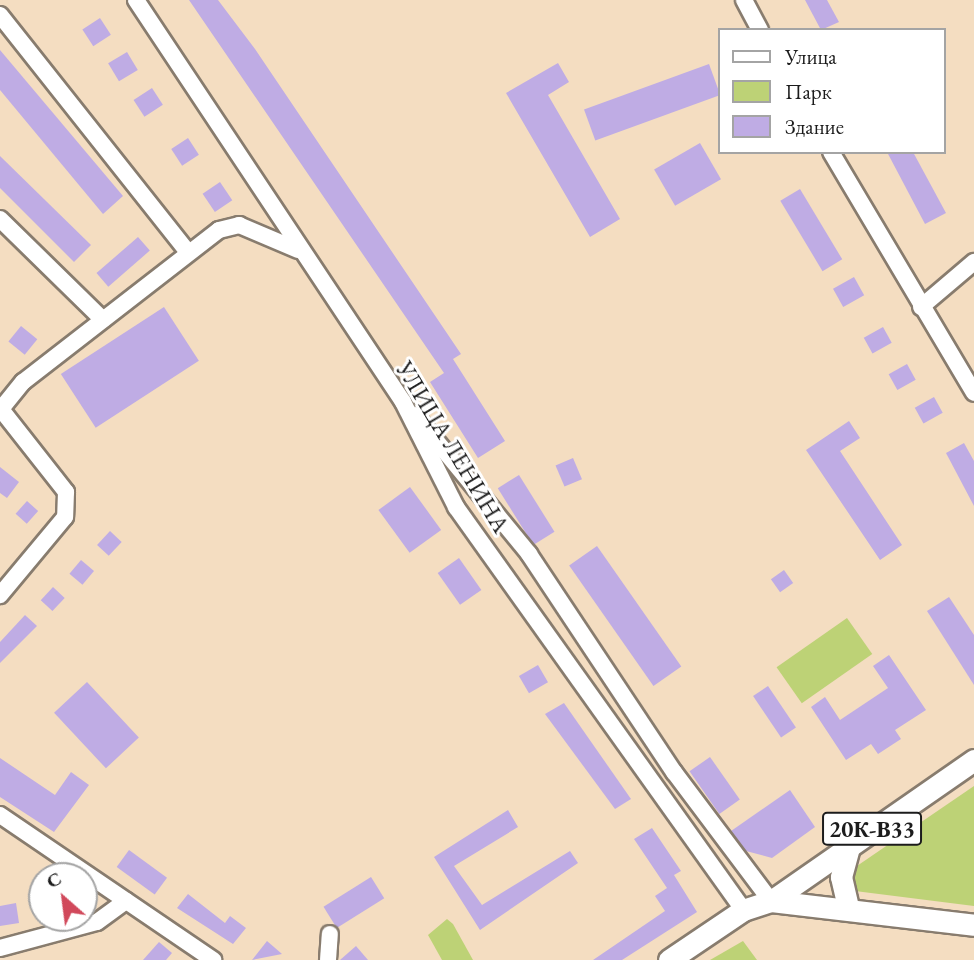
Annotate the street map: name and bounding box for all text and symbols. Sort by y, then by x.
legend [718,28,946,154]
text: Улица [785,43,837,70]
text: Парк [785,78,832,105]
text: Здание [785,113,844,140]
street label: УЛИЦА ЛЕНИНА [390,356,516,538]
road number: 20К-В33 [821,810,923,848]
north arrow [28,862,98,932]
text: С [42,866,66,894]

